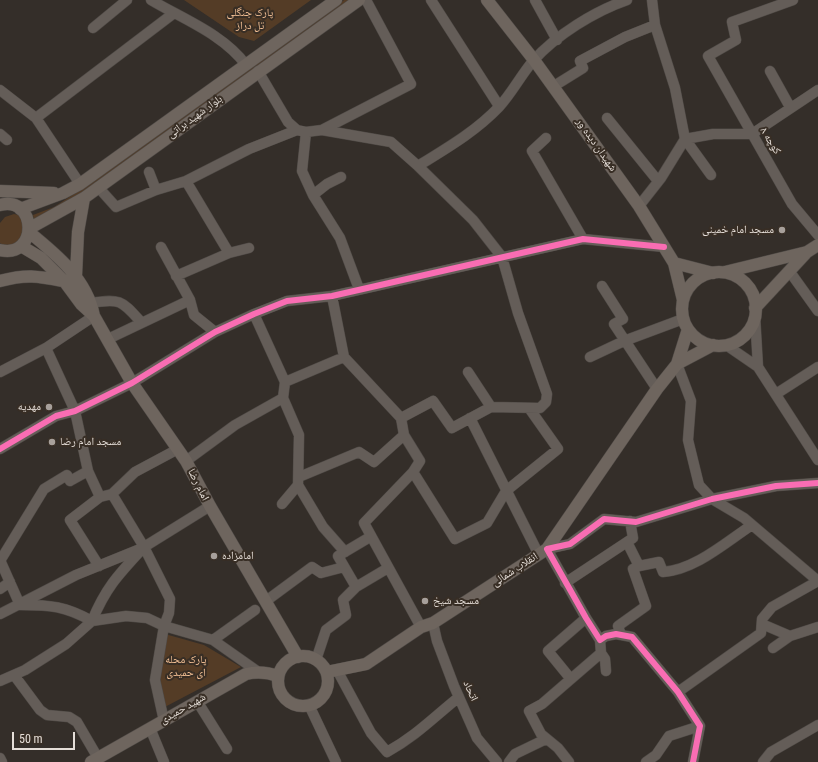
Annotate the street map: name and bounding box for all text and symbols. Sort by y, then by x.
park label: پارک جنگلی تل دراز [227,6,273,32]
street label: بلوار شهید براتی [165,93,225,141]
street label: شهیدان دیده ور [573,116,619,174]
street label: کوچه ۸ [757,125,783,157]
place label: مسجد امام خمینی [702,223,774,237]
marker: مسجد امام خمینی [777,225,787,235]
place label: مهدیه [18,400,41,414]
marker: مهدیه [44,402,54,412]
place label: مسجد امام رضا [60,435,121,449]
marker: مسجد امام رضا [47,437,57,447]
street label: امام رضا [184,467,212,503]
place label: امامزاده [222,549,254,563]
street label: انقلاب شمالی [490,550,540,590]
marker: امامزاده [209,551,219,561]
place label: مسجد شیخ [433,594,479,608]
marker: مسجد شیخ [420,596,430,606]
park label: پارک محله ای حمیدی [165,653,207,679]
street label: اتحاد [460,679,480,703]
street label: شهید حمیدی [158,691,208,727]
scale bar [14,724,77,750]
text: 50 m [19,732,43,746]

